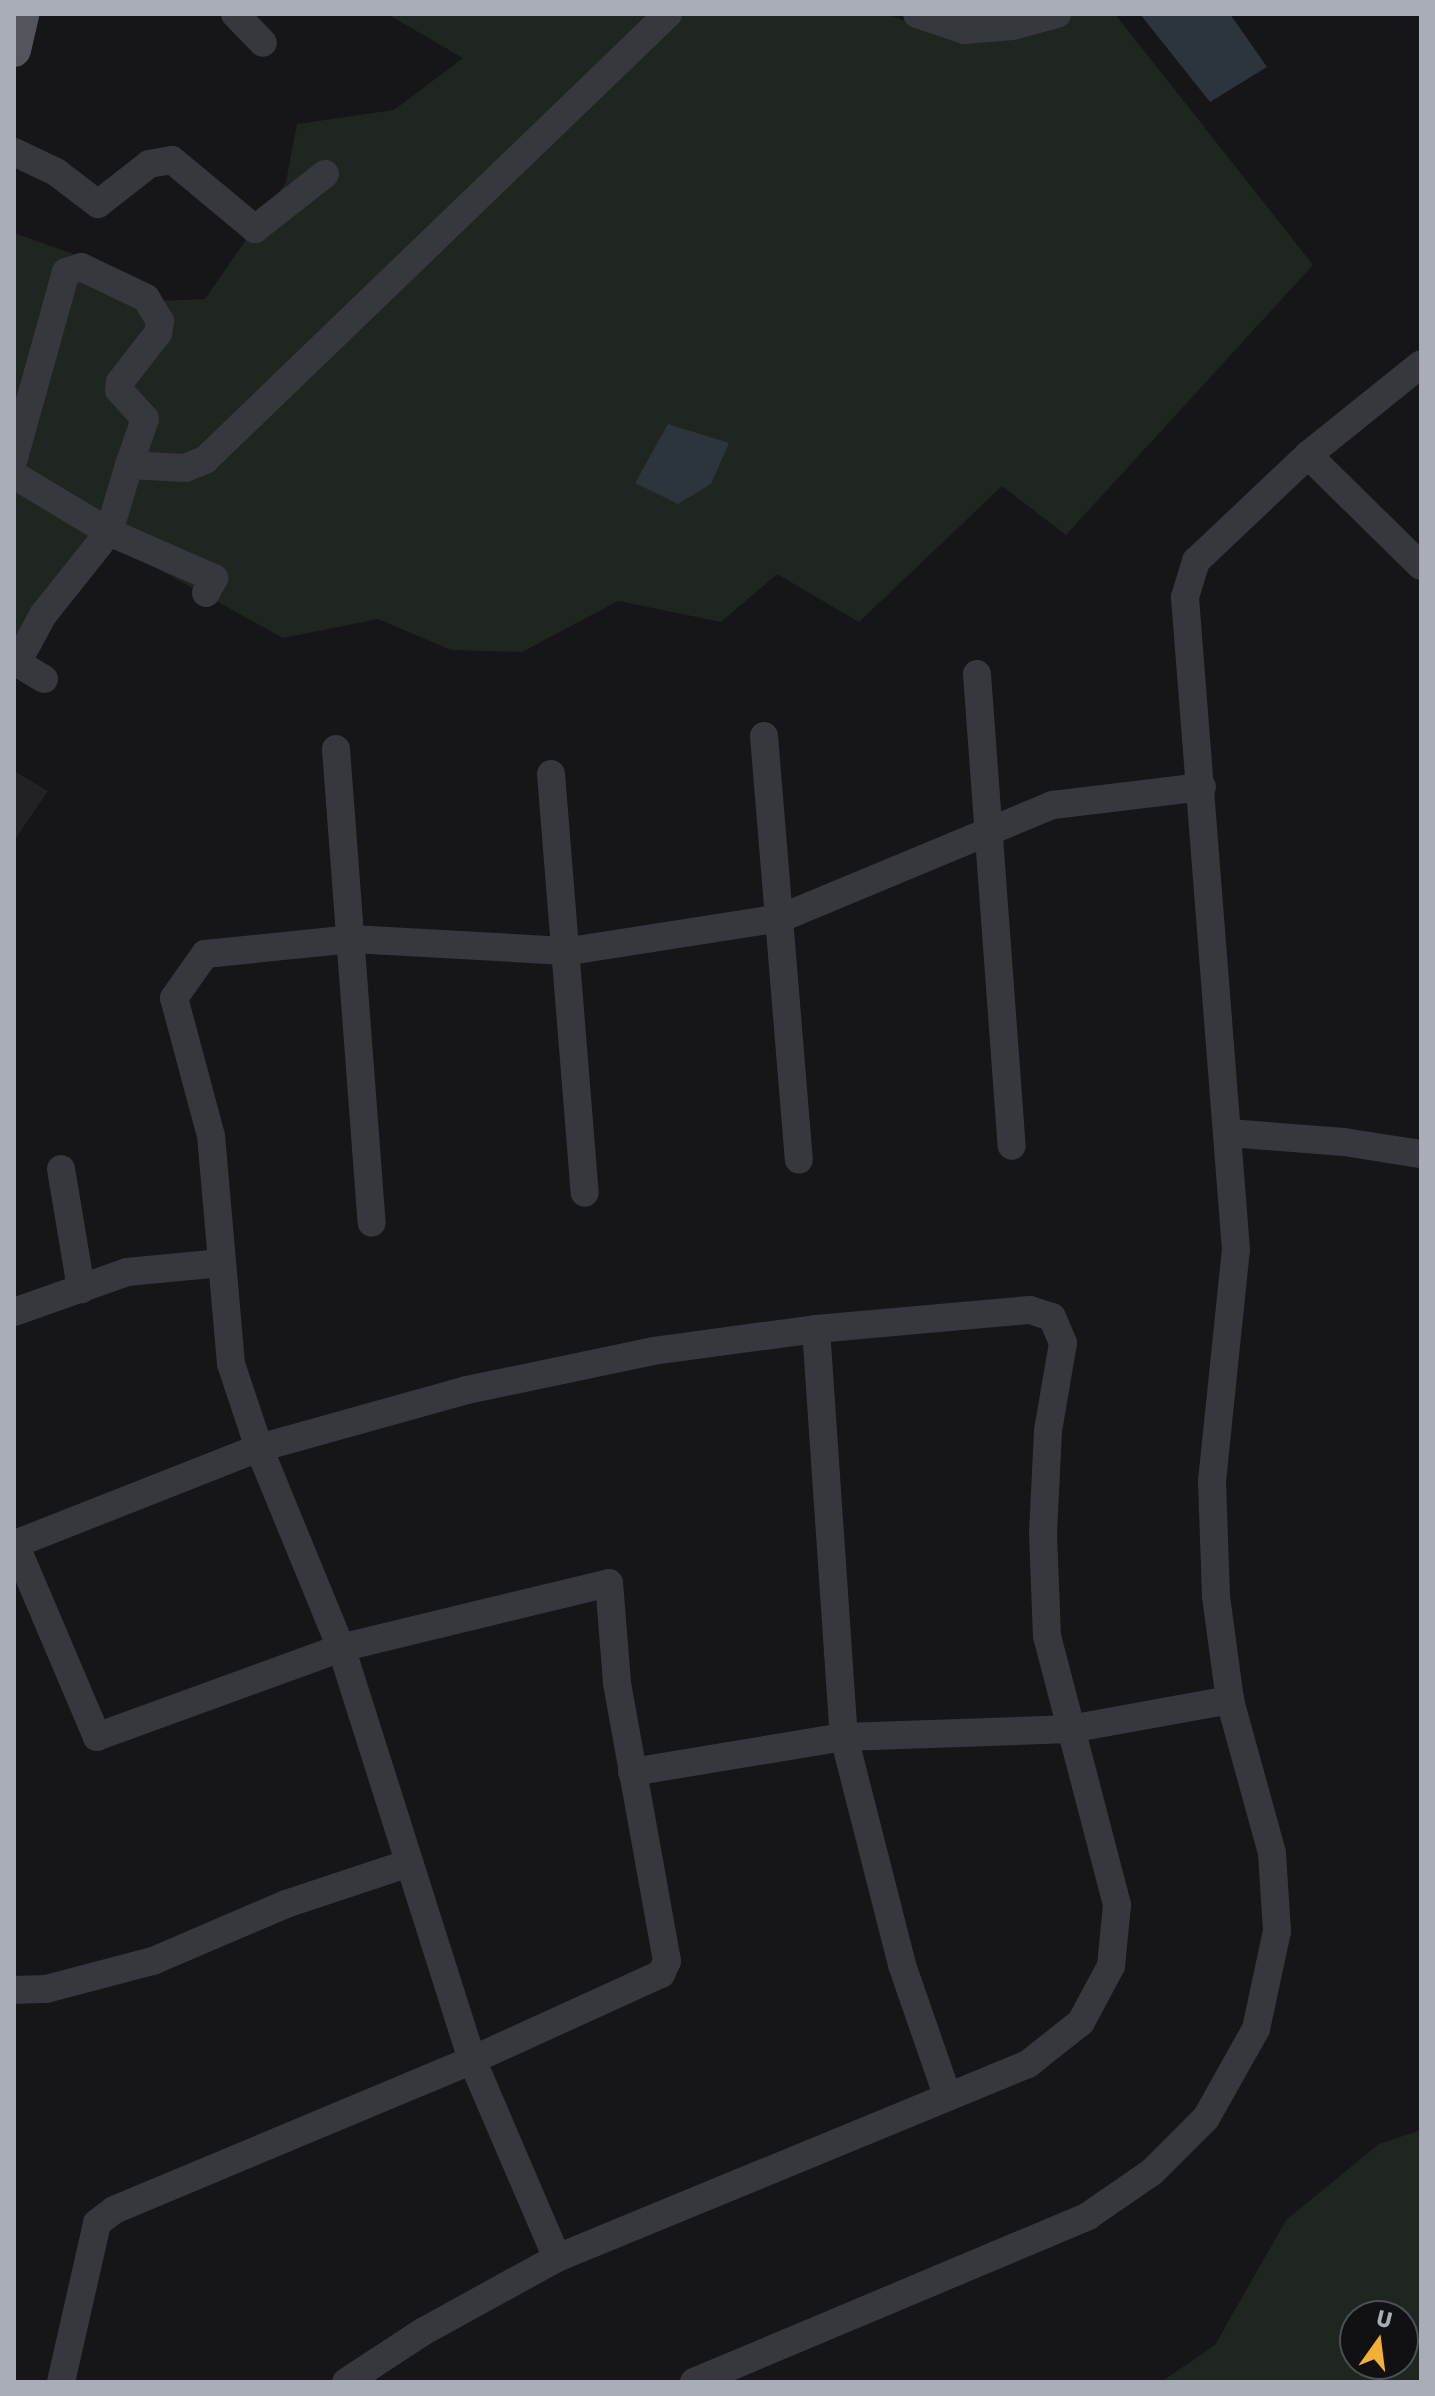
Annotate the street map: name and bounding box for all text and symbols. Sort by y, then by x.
north arrow [1339,2300,1419,2380]
text: U [1373,2301,1396,2336]

